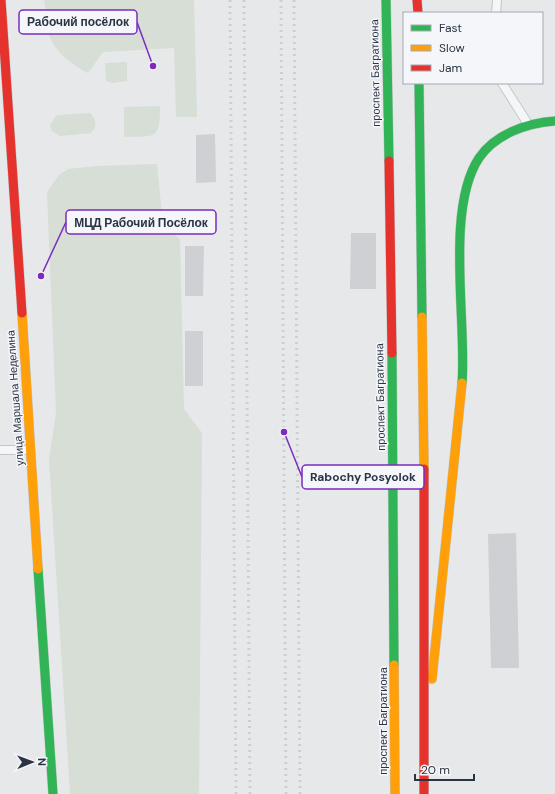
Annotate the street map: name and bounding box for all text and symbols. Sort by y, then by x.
callout: Рабочий посёлок [19,10,137,34]
legend [403,12,543,84]
text: Рабочий посёлок [27,14,130,30]
street label: проспект Багратиона [367,18,383,127]
text: Fast [439,20,462,36]
text: Slow [439,40,465,56]
text: Jam [439,60,462,76]
callout: МЦД Рабочий Посёлок [66,210,216,234]
text: МЦД Рабочий Посёлок [74,215,209,231]
street label: улица Маршала Неделина [3,329,27,466]
street label: проспект Багратиона [372,342,388,451]
callout: Rabochy Posyolok [302,465,424,489]
text: Rabochy Posyolok [310,469,416,485]
street label: проспект Багратиона [376,666,390,775]
north arrow [12,742,52,782]
scale bar [415,756,474,782]
text: N [35,758,49,766]
text: 20 m [421,762,450,778]

